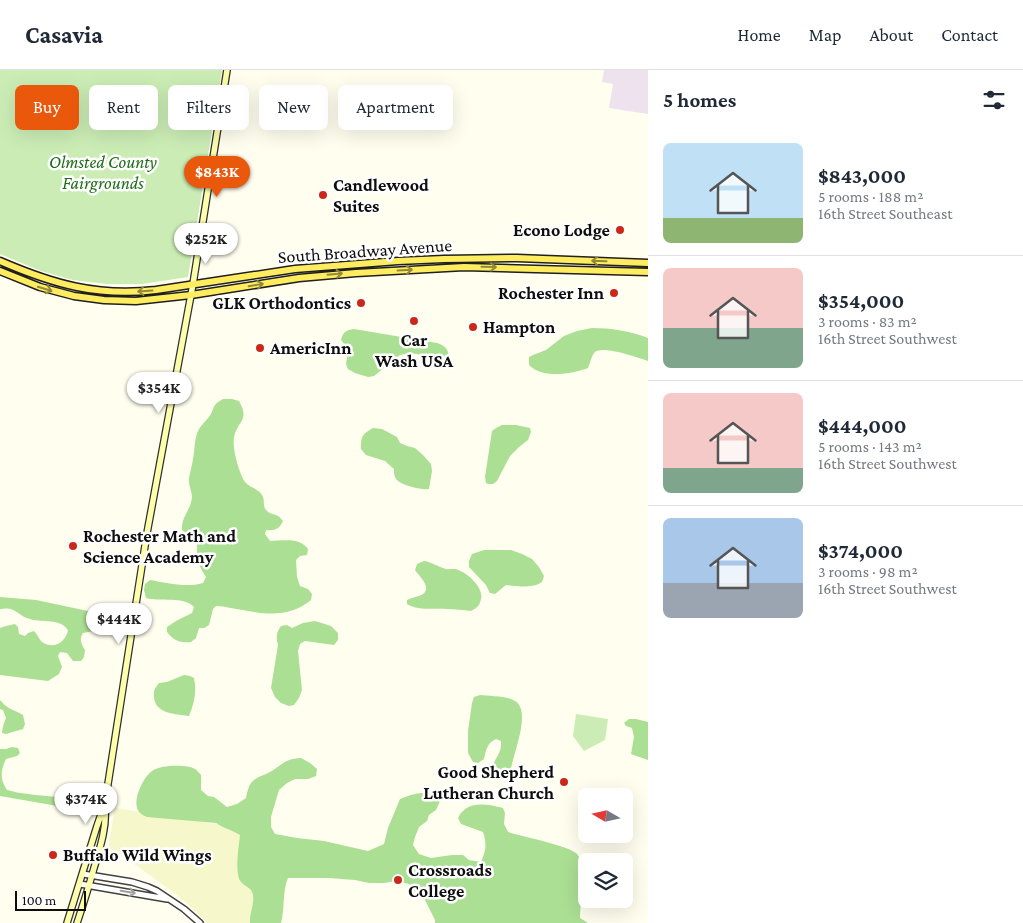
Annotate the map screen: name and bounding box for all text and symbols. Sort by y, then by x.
text: Casavia [25,21,103,48]
text: Home [738,25,781,45]
text: Map [809,25,841,45]
text: About [869,25,913,45]
text: Contact [941,25,998,45]
chip: Buy [15,85,79,130]
chip: Rent [89,85,158,130]
chip: Filters [168,85,249,130]
chip: New [259,85,328,130]
chip: Apartment [338,85,453,130]
icon: filters [980,86,1008,114]
text: 5 homes [663,88,736,112]
park label: Olmsted County Fairgrounds [49,152,158,193]
pin: $843K [182,156,252,198]
text: $843K [195,163,239,180]
icon: home [703,163,763,223]
text: $843,000 [818,164,906,188]
place label: Candlewood Suites [333,175,429,216]
text: 5 rooms · 188 m² [818,188,923,205]
marker: Candlewood Suites [317,189,329,201]
text: 16th Street Southeast [818,205,953,222]
place label: Econo Lodge [513,220,610,240]
pin: $252K [171,222,241,265]
marker: Econo Lodge [614,224,626,236]
text: $252K [185,230,227,247]
street label: South Broadway Avenue [277,235,453,267]
one-way arrow [592,256,608,266]
one-way arrow [481,262,497,272]
one-way arrow [397,265,413,274]
one-way arrow [327,270,343,279]
one-way arrow [248,279,264,289]
place label: Rochester Inn [498,283,605,303]
one-way arrow [37,284,53,294]
one-way arrow [137,287,153,296]
marker: Rochester Inn [608,287,620,299]
icon: home [703,288,763,348]
text: $354,000 [818,289,904,313]
place label: GLK Orthodontics [212,293,351,313]
marker: GLK Orthodontics [355,297,367,309]
text: 3 rooms · 83 m² [818,313,917,330]
marker: Car Wash USA [408,315,420,327]
place label: Hampton [483,317,556,337]
marker: Hampton [467,321,479,333]
place label: Car Wash USA [374,330,453,371]
text: 16th Street Southwest [818,330,957,347]
place label: AmericInn [269,338,352,358]
marker: AmericInn [254,342,266,354]
pin: $354K [124,372,194,414]
text: $354K [138,379,180,396]
icon: home [703,413,763,473]
text: $444,000 [818,414,906,438]
text: 5 rooms · 143 m² [818,438,922,455]
text: 16th Street Southwest [818,455,957,472]
place label: Rochester Math and Science Academy [83,526,236,567]
icon: home [703,538,763,598]
text: $374,000 [818,539,903,563]
marker: Rochester Math and Science Academy [67,540,79,552]
text: 3 rooms · 98 m² [818,563,918,580]
text: 16th Street Southwest [818,580,957,597]
pin: $444K [84,602,154,645]
text: $444K [97,610,141,627]
place label: Good Shepherd Lutheran Church [423,762,555,803]
marker: Good Shepherd Lutheran Church [558,776,570,788]
pin: $374K [51,782,121,825]
north arrow [578,788,632,842]
map controls [578,788,633,908]
text: $374K [65,790,107,807]
place label: Buffalo Wild Wings [63,845,211,865]
marker: Buffalo Wild Wings [47,849,59,861]
button: layers [578,853,633,908]
place label: Crossroads College [408,860,492,901]
marker: Crossroads College [392,874,404,886]
one-way arrow [120,887,136,897]
scale bar [15,888,86,911]
text: 100 m [22,892,56,908]

